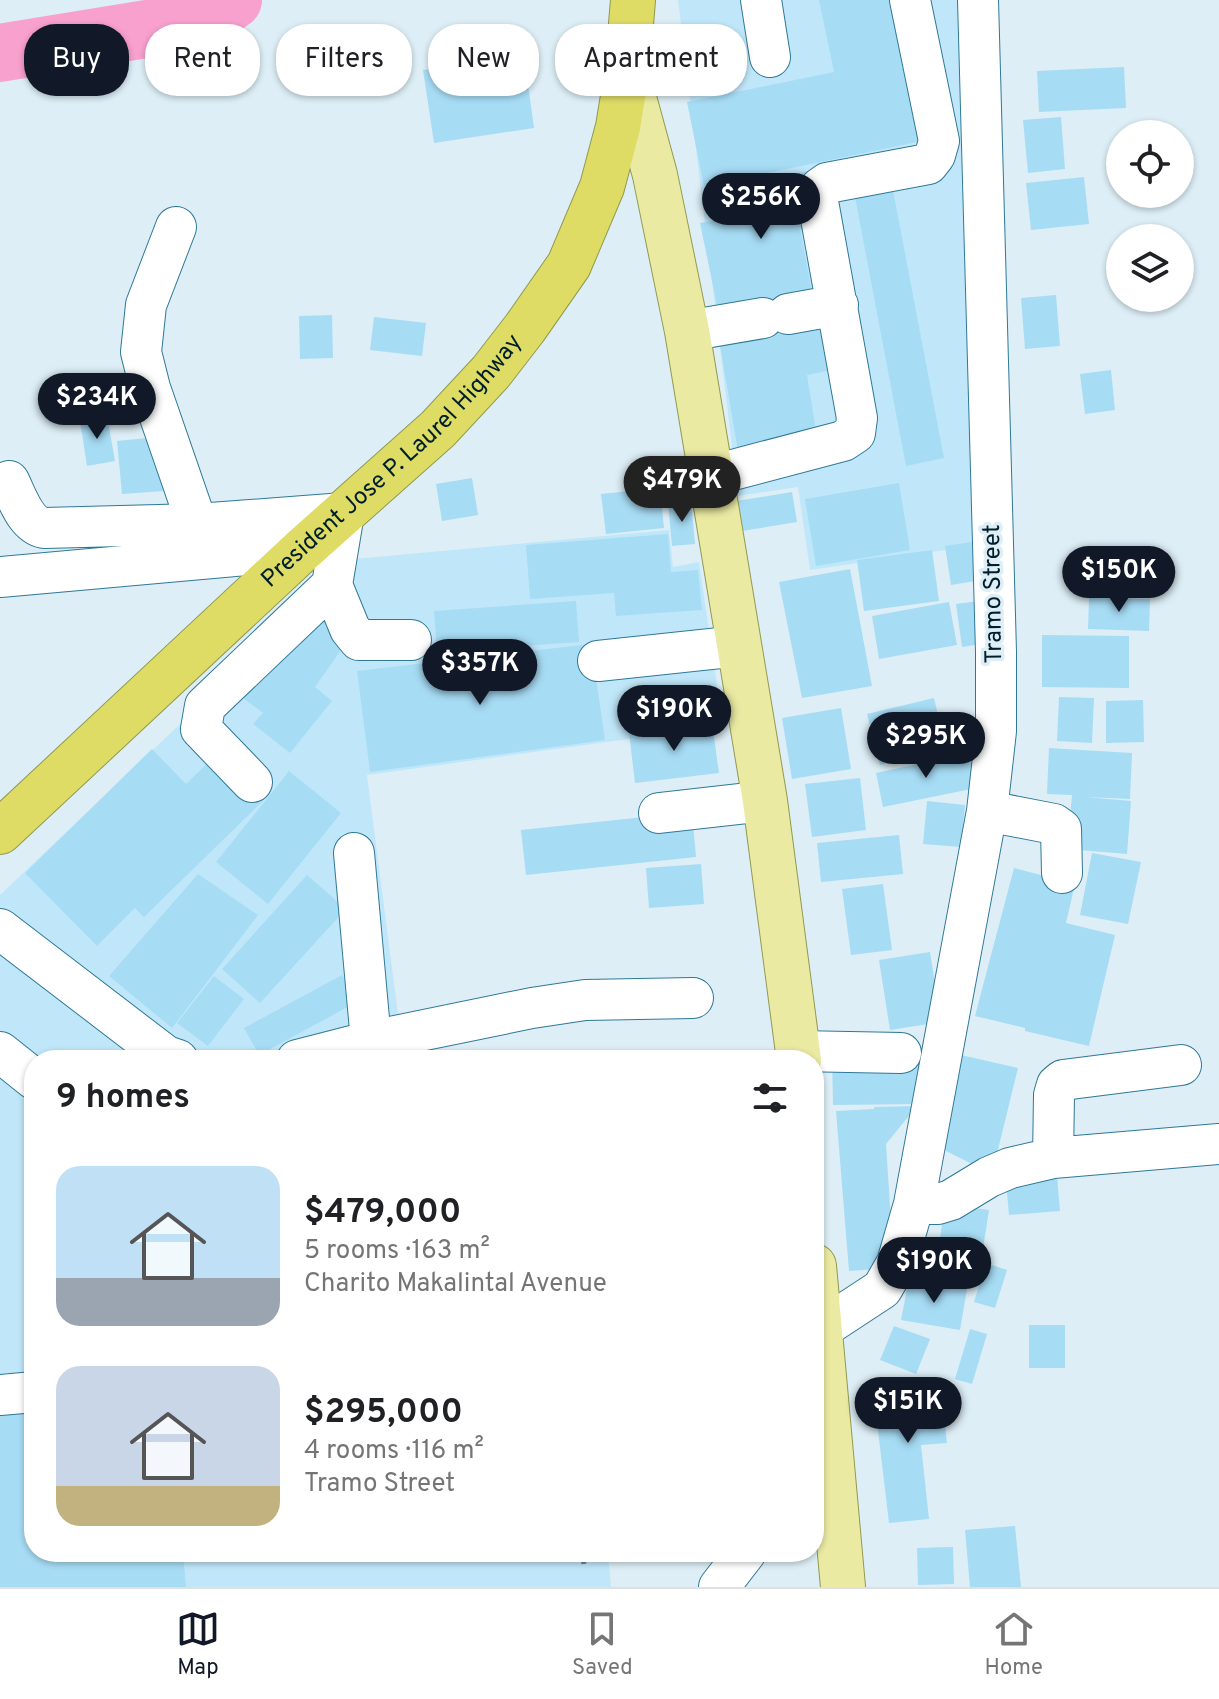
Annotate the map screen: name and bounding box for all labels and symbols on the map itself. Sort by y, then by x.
pin: $256K [705,173,817,241]
street label: President Jose P. Laurel Highway [256,329,529,595]
pin: $234K [41,373,153,441]
pin: $479K [626,456,738,524]
street label: Tramo Street [978,524,1010,664]
pin: $150K [1063,546,1175,614]
pin: $357K [424,639,536,707]
pin: $190K [618,685,730,753]
pin: $295K [870,712,982,780]
pin: $190K [878,1237,990,1305]
pin: $151K [852,1377,964,1445]

